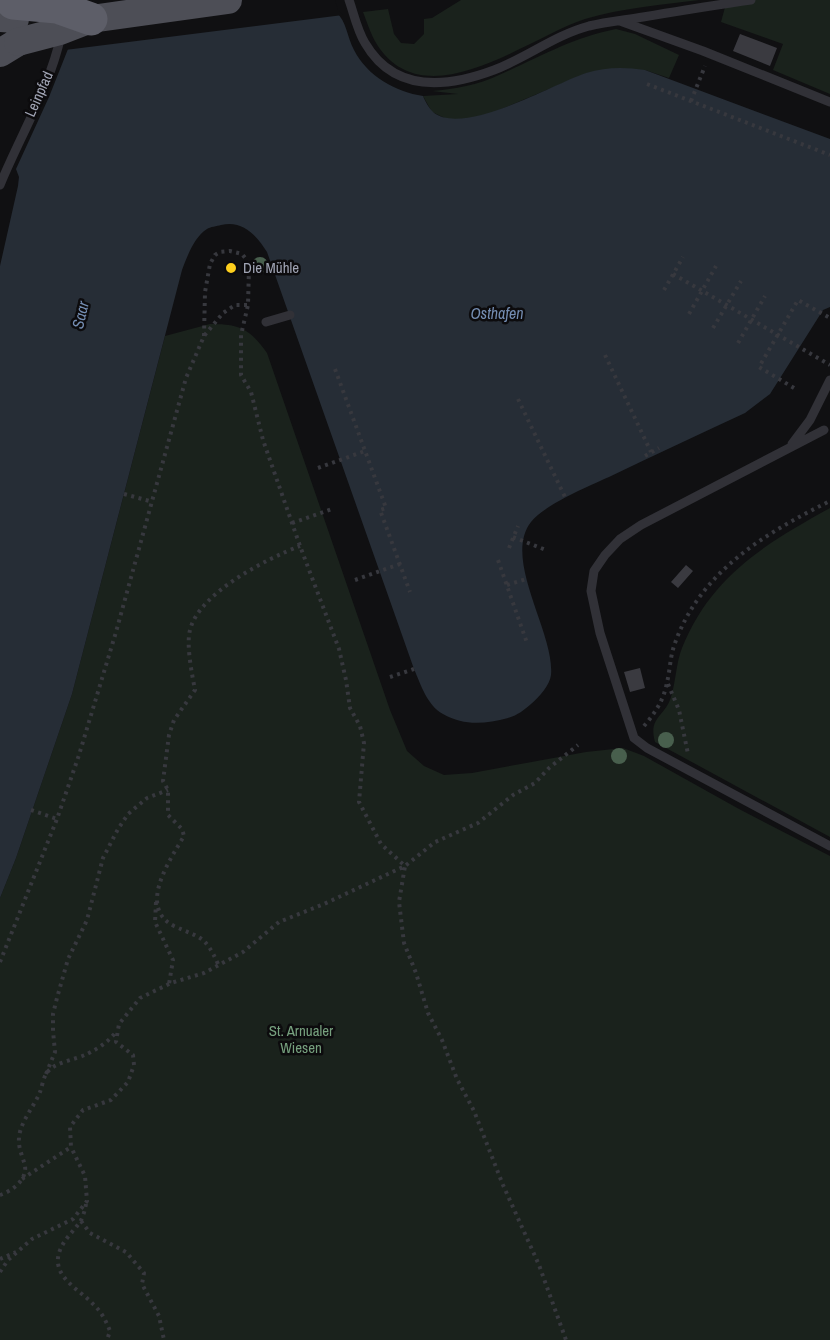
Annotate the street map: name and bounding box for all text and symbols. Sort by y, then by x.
street label: Leinpfad [19,68,58,120]
place label: Die Mühle [243,257,299,278]
marker: Die Mühle [224,261,238,275]
water label: Saar [66,298,94,331]
water label: Osthafen [470,302,524,324]
park label: St. Arnualer Wiesen [269,1020,333,1058]

